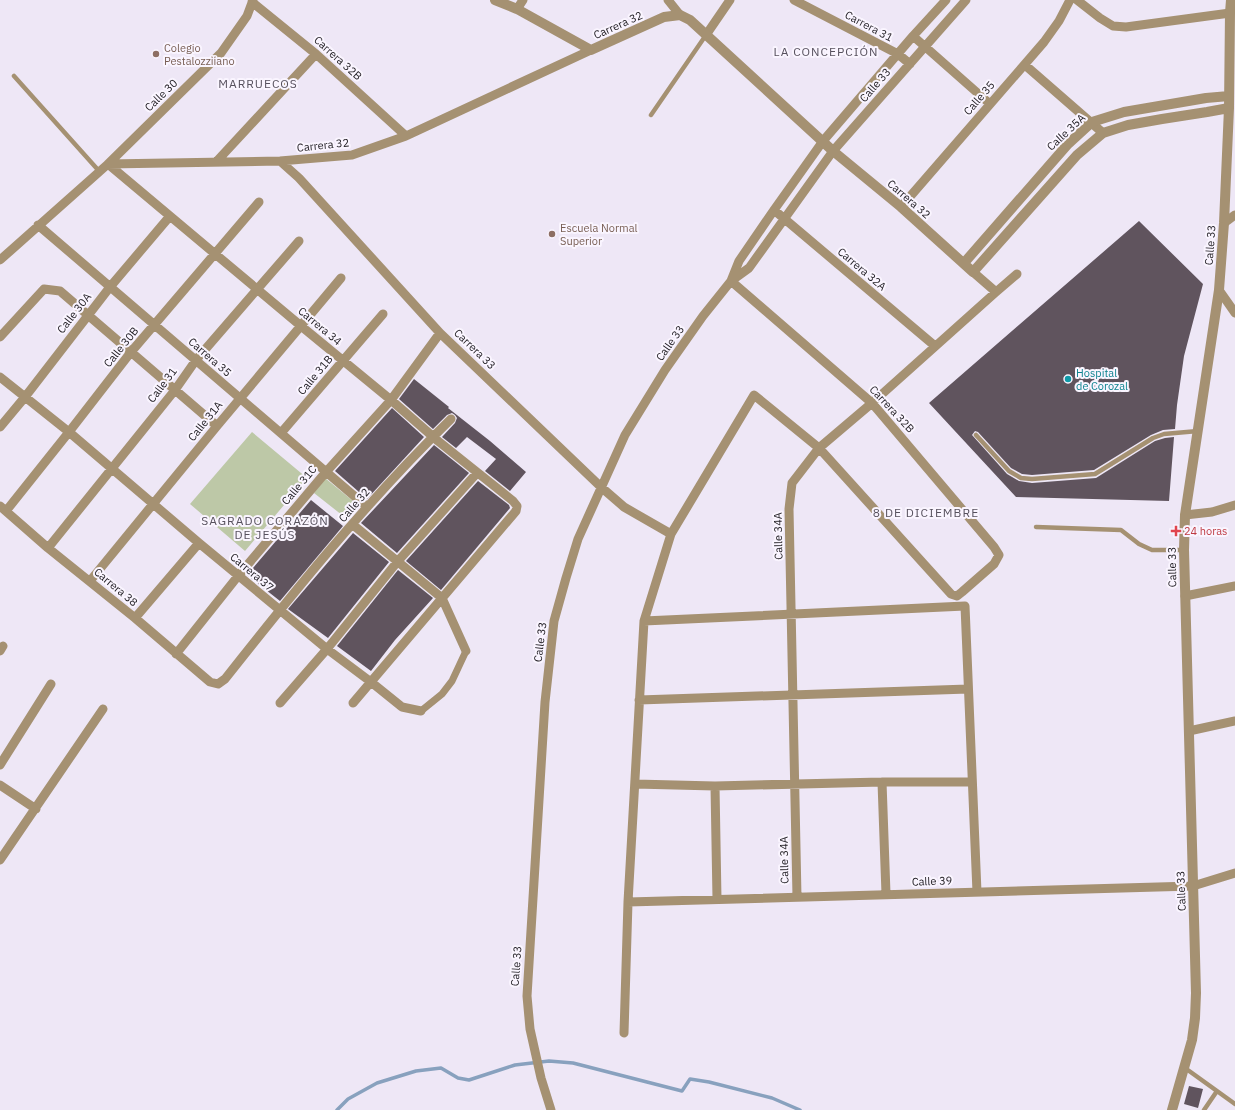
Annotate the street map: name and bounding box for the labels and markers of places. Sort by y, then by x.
place label: Colegio Pestalozziiano [164,41,235,68]
marker: Colegio Pestalozziiano [151,49,161,59]
place label: Escuela Normal Superior [560,221,638,248]
marker: Escuela Normal Superior [547,229,557,239]
place label: Hospital de Corozal [1076,366,1128,393]
marker: Hospital de Corozal [1063,374,1073,384]
place label: 24 horas [1184,524,1227,538]
marker: 24 horas [1171,526,1181,536]

